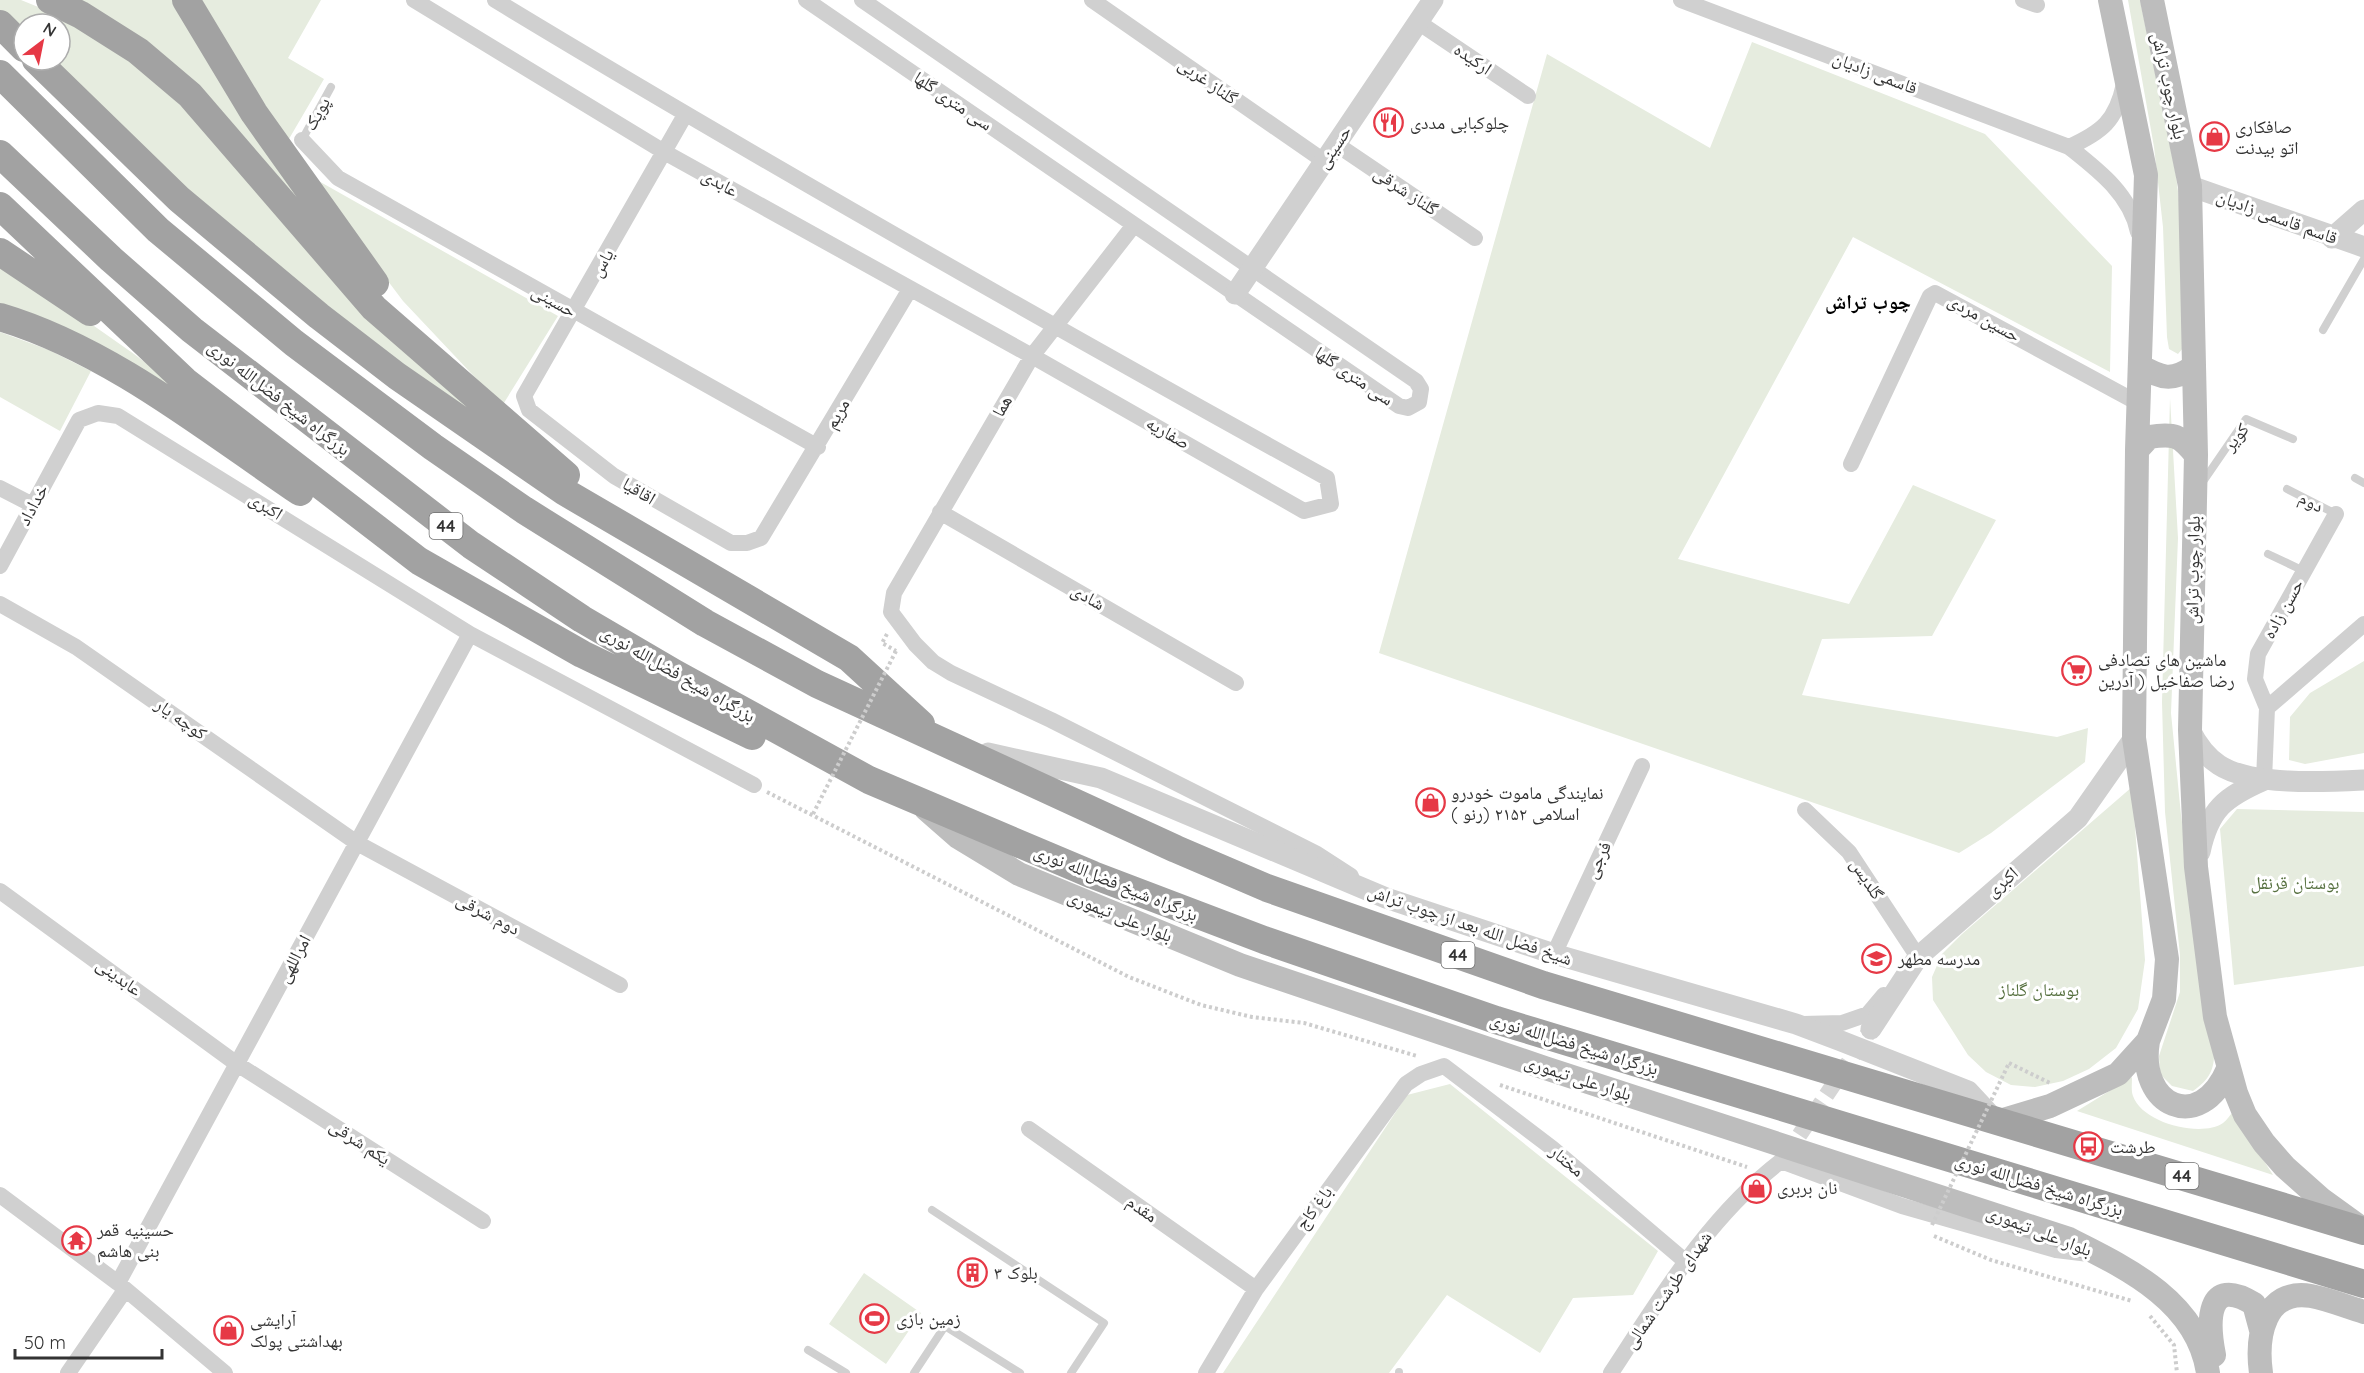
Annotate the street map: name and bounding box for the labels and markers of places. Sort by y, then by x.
restaurant icon: چلوکبابی مددی [1373,107,1405,139]
place label: چلوکبابی مددی [1410,111,1509,134]
place label: صافکاری اتو بیدنت [2235,115,2298,159]
shop icon: صافکاری اتو بیدنت [2198,121,2230,153]
place label: ماشین های تصادفی رضا صفاخیل ( آدرین [2098,648,2235,692]
supermarket icon: ماشین های تصادفی رضا صفاخیل ( آدرین [2061,654,2093,686]
place label: نمایندگی ماموت خودرو ( رنو) اسلامی ۲۱۵۲ [1451,781,1604,825]
shop icon: نمایندگی ماموت خودرو ( رنو) اسلامی ۲۱۵۲ [1414,787,1446,819]
school or university icon: مدرسه مطهر [1861,943,1893,975]
place label: مدرسه مطهر [1897,947,1980,970]
bus stop icon: طرشت [2073,1131,2105,1163]
place label: طرشت [2110,1135,2156,1158]
shop icon: نان بربری [1740,1172,1772,1204]
place label: نان بربری [1777,1176,1838,1199]
place label: حسینیه قمر بنی هاشم [96,1218,174,1263]
temple icon: حسینیه قمر بنی هاشم [60,1224,92,1256]
building icon: بلوک ۳ [957,1257,989,1289]
place label: بلوک ۳ [994,1261,1038,1284]
sports icon: زمین بازی [859,1303,891,1335]
place label: زمین بازی [896,1307,961,1330]
place label: آرایشی بهداشتی پولک [250,1308,343,1352]
shop icon: آرایشی بهداشتی پولک [213,1314,245,1346]

